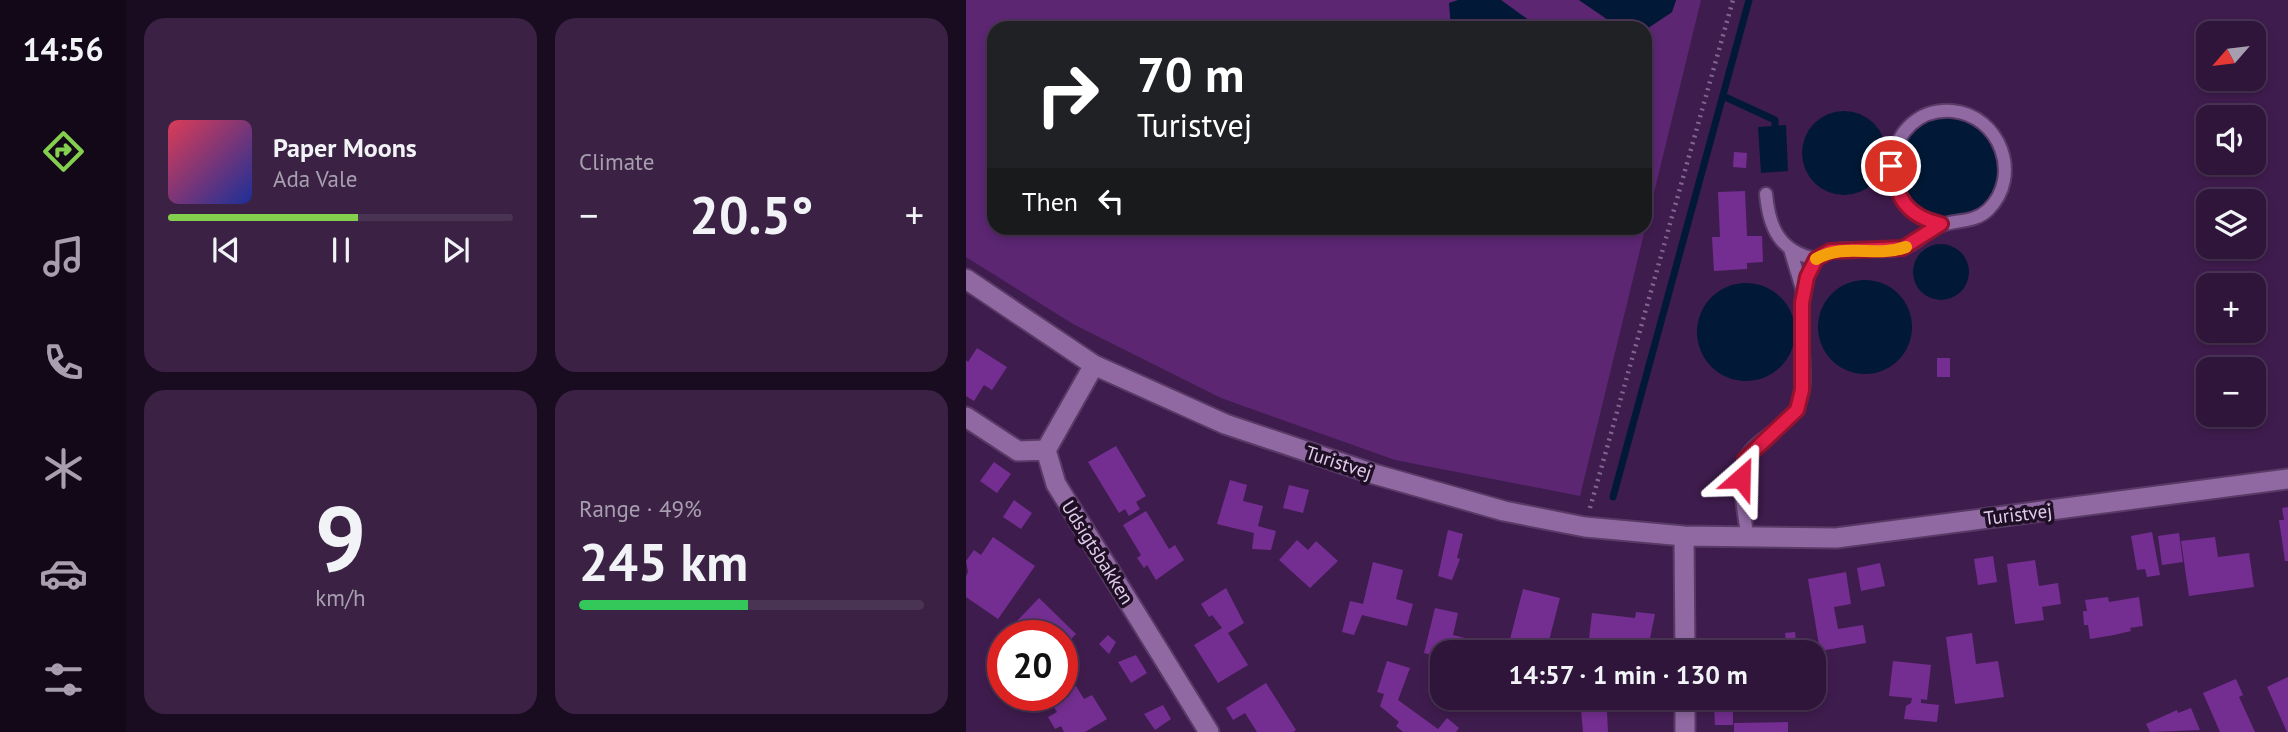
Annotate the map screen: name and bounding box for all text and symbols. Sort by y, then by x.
north arrow [2196,21,2266,91]
map controls [2196,21,2266,427]
text: 14:56 [22,28,104,70]
text: 70 m [1137,42,1244,106]
icon: right [1022,49,1113,140]
text: Turistvej [1137,104,1252,146]
button: sound [2196,105,2266,175]
icon: directions [39,127,88,176]
text: Paper Moons [273,131,417,164]
pin [1861,136,1921,196]
text: Climate [579,147,654,176]
icon: arrive [1872,147,1910,185]
text: Ada Vale [273,164,357,193]
text: 20.5° [690,181,813,248]
icon: left [1092,182,1130,220]
text: Then [1022,185,1078,218]
button: layers [2196,189,2266,259]
text: − [579,190,598,239]
text: + [905,190,924,239]
icon: previous [207,231,245,269]
icon: pause [322,231,360,269]
icon: next [437,231,475,269]
icon: music [39,232,88,281]
button: + [2196,273,2266,343]
icon: phone [39,338,88,387]
button: − [2196,357,2266,427]
street label: Turistvej [1303,440,1375,484]
position arrow [1704,441,1778,515]
icon: climate [39,444,88,493]
text: 9 [315,478,366,596]
text: Range · 49% [579,494,702,523]
street label: Udsigtsbakken [1057,496,1139,608]
street label: Turistvej [1983,498,2053,530]
text: 245 km [579,528,748,595]
icon: car [39,549,88,598]
text: km/h [315,583,366,612]
speed limit sign: 20 [987,620,1078,711]
icon: filters [39,655,88,704]
text: 14:57 · 1 min · 130 m [1508,658,1748,691]

